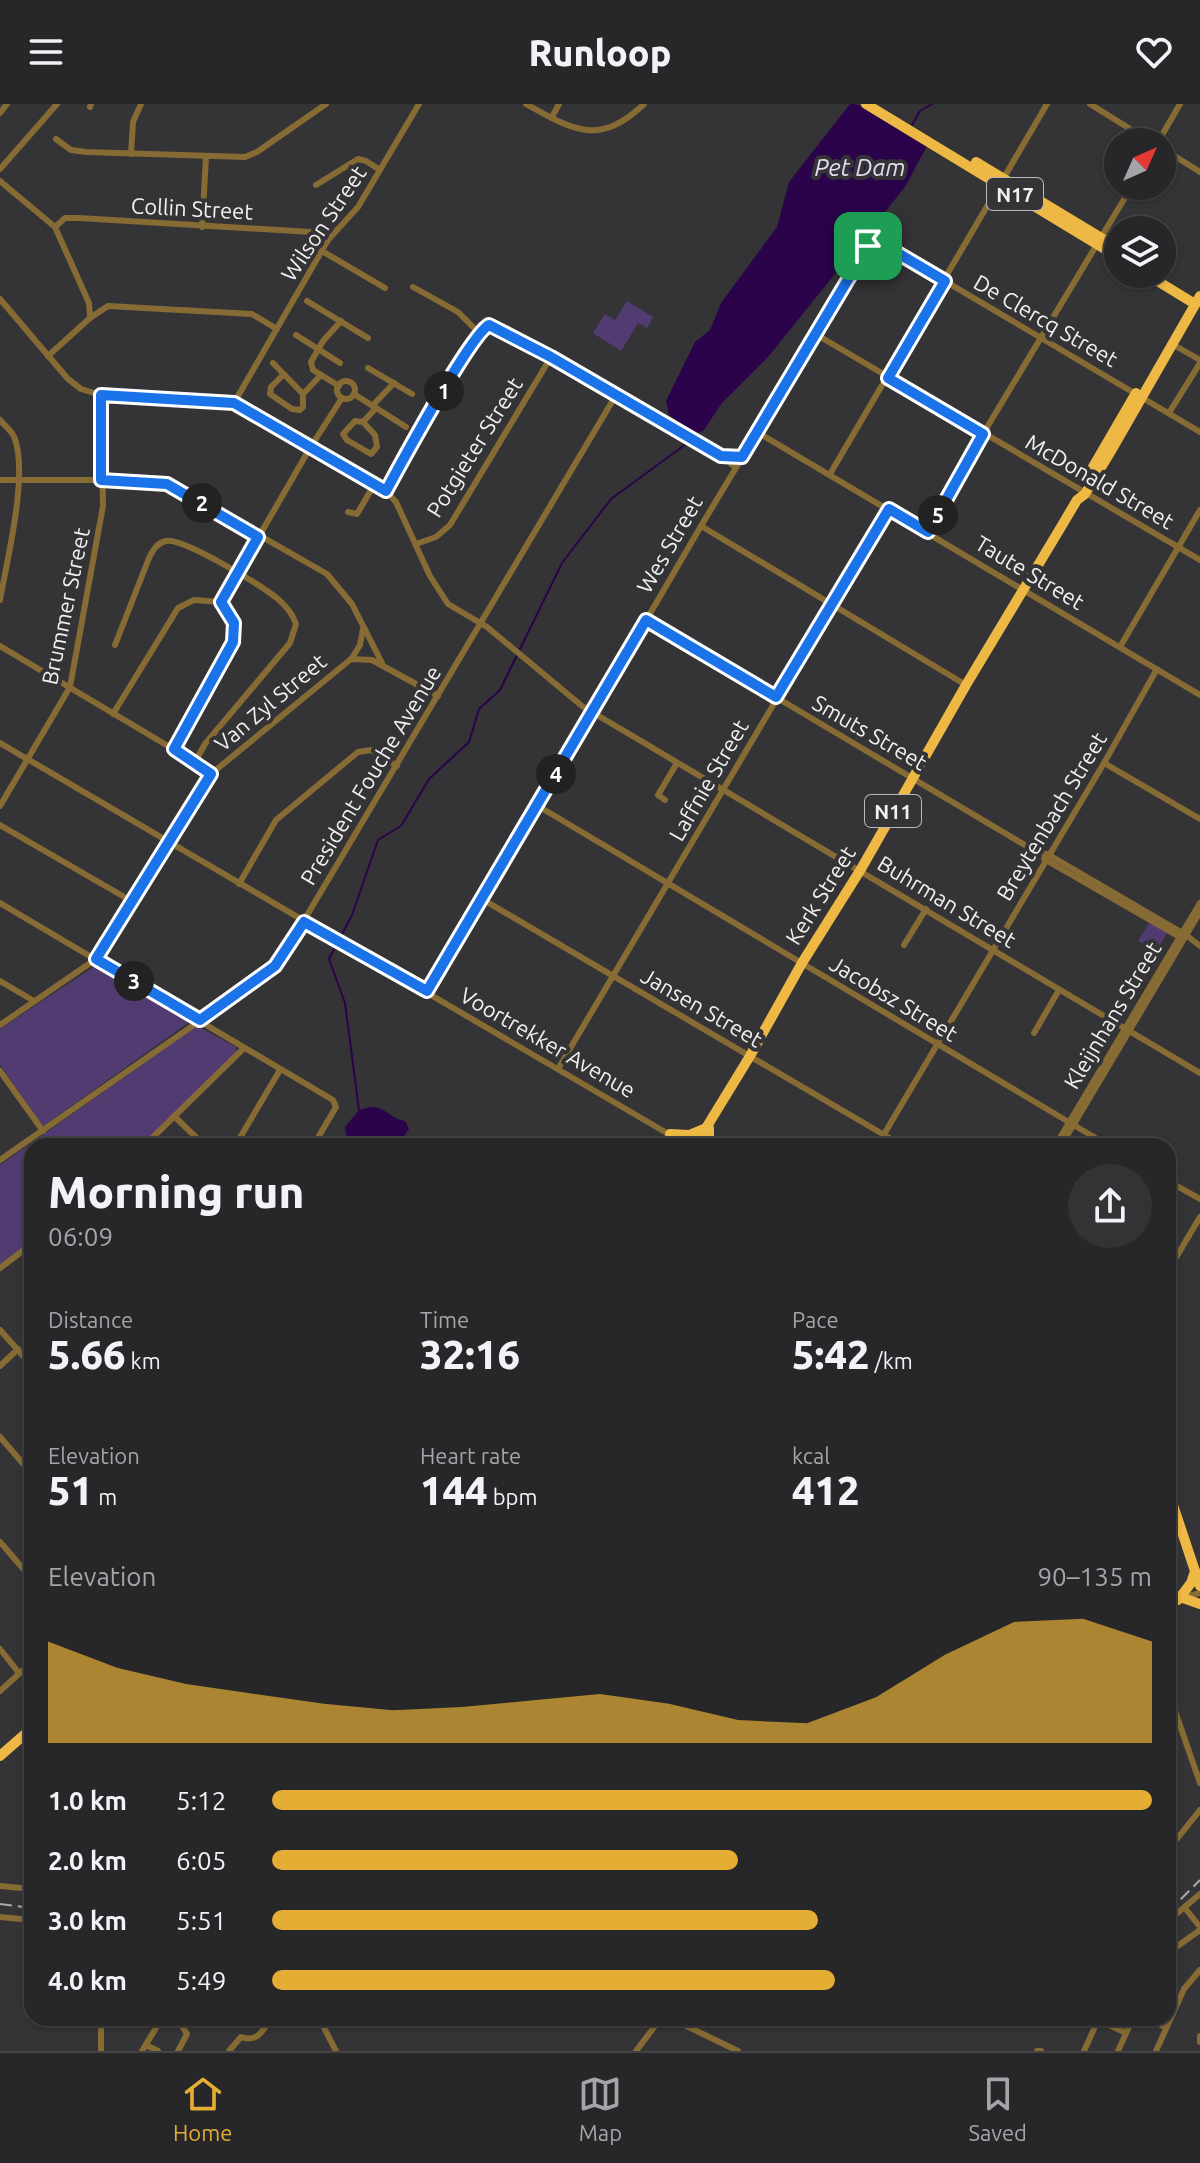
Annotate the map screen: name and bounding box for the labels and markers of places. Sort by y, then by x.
pin [834,212,902,280]
pin: 1 [424,371,464,411]
pin: 2 [182,483,222,523]
pin: 5 [918,495,958,535]
pin: 4 [536,754,576,794]
pin: 3 [114,961,154,1001]

